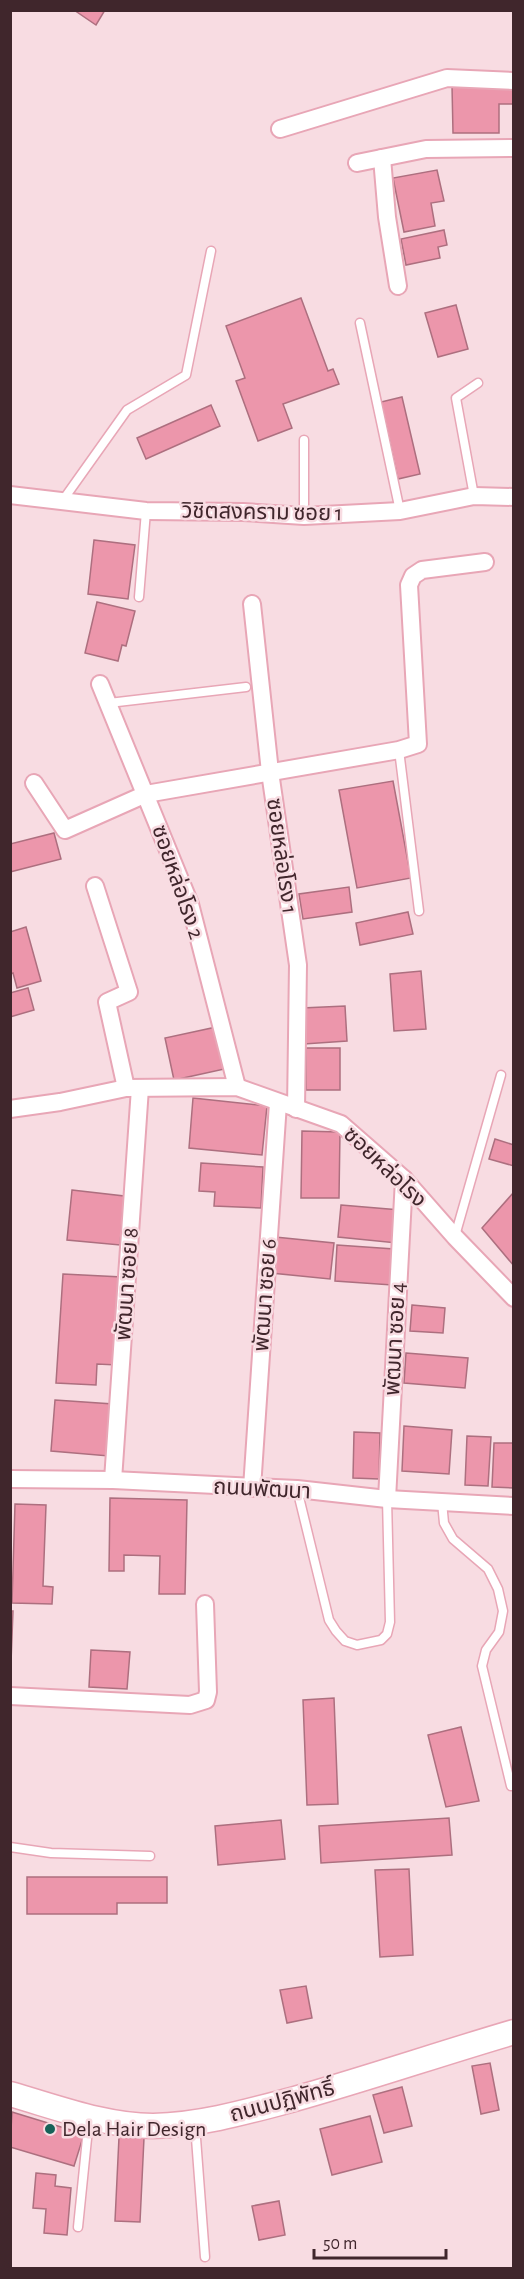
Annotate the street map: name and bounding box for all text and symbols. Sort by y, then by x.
street label: วิชิตสงคราม ซอย 1 [180,500,343,524]
street label: ซอยหล่อโรง 1 [263,797,302,915]
street label: ซอยหล่อโรง 2 [148,822,209,942]
street label: ซอยหล่อโรง [340,1122,431,1211]
street label: พัฒนา ซอย 8 [112,1227,142,1341]
street label: พัฒนา ซอย 6 [250,1238,280,1352]
street label: พัฒนา ซอย 4 [381,1282,409,1396]
street label: ถนนพัฒนา [213,1475,311,1503]
street label: ถนนปฏิพัทธิ์ [227,2074,337,2126]
place label: Dela Hair Design [62,2118,206,2140]
marker: Dela Hair Design [43,2122,57,2136]
scale bar [314,2222,446,2260]
text: 50 m [323,2235,357,2253]

